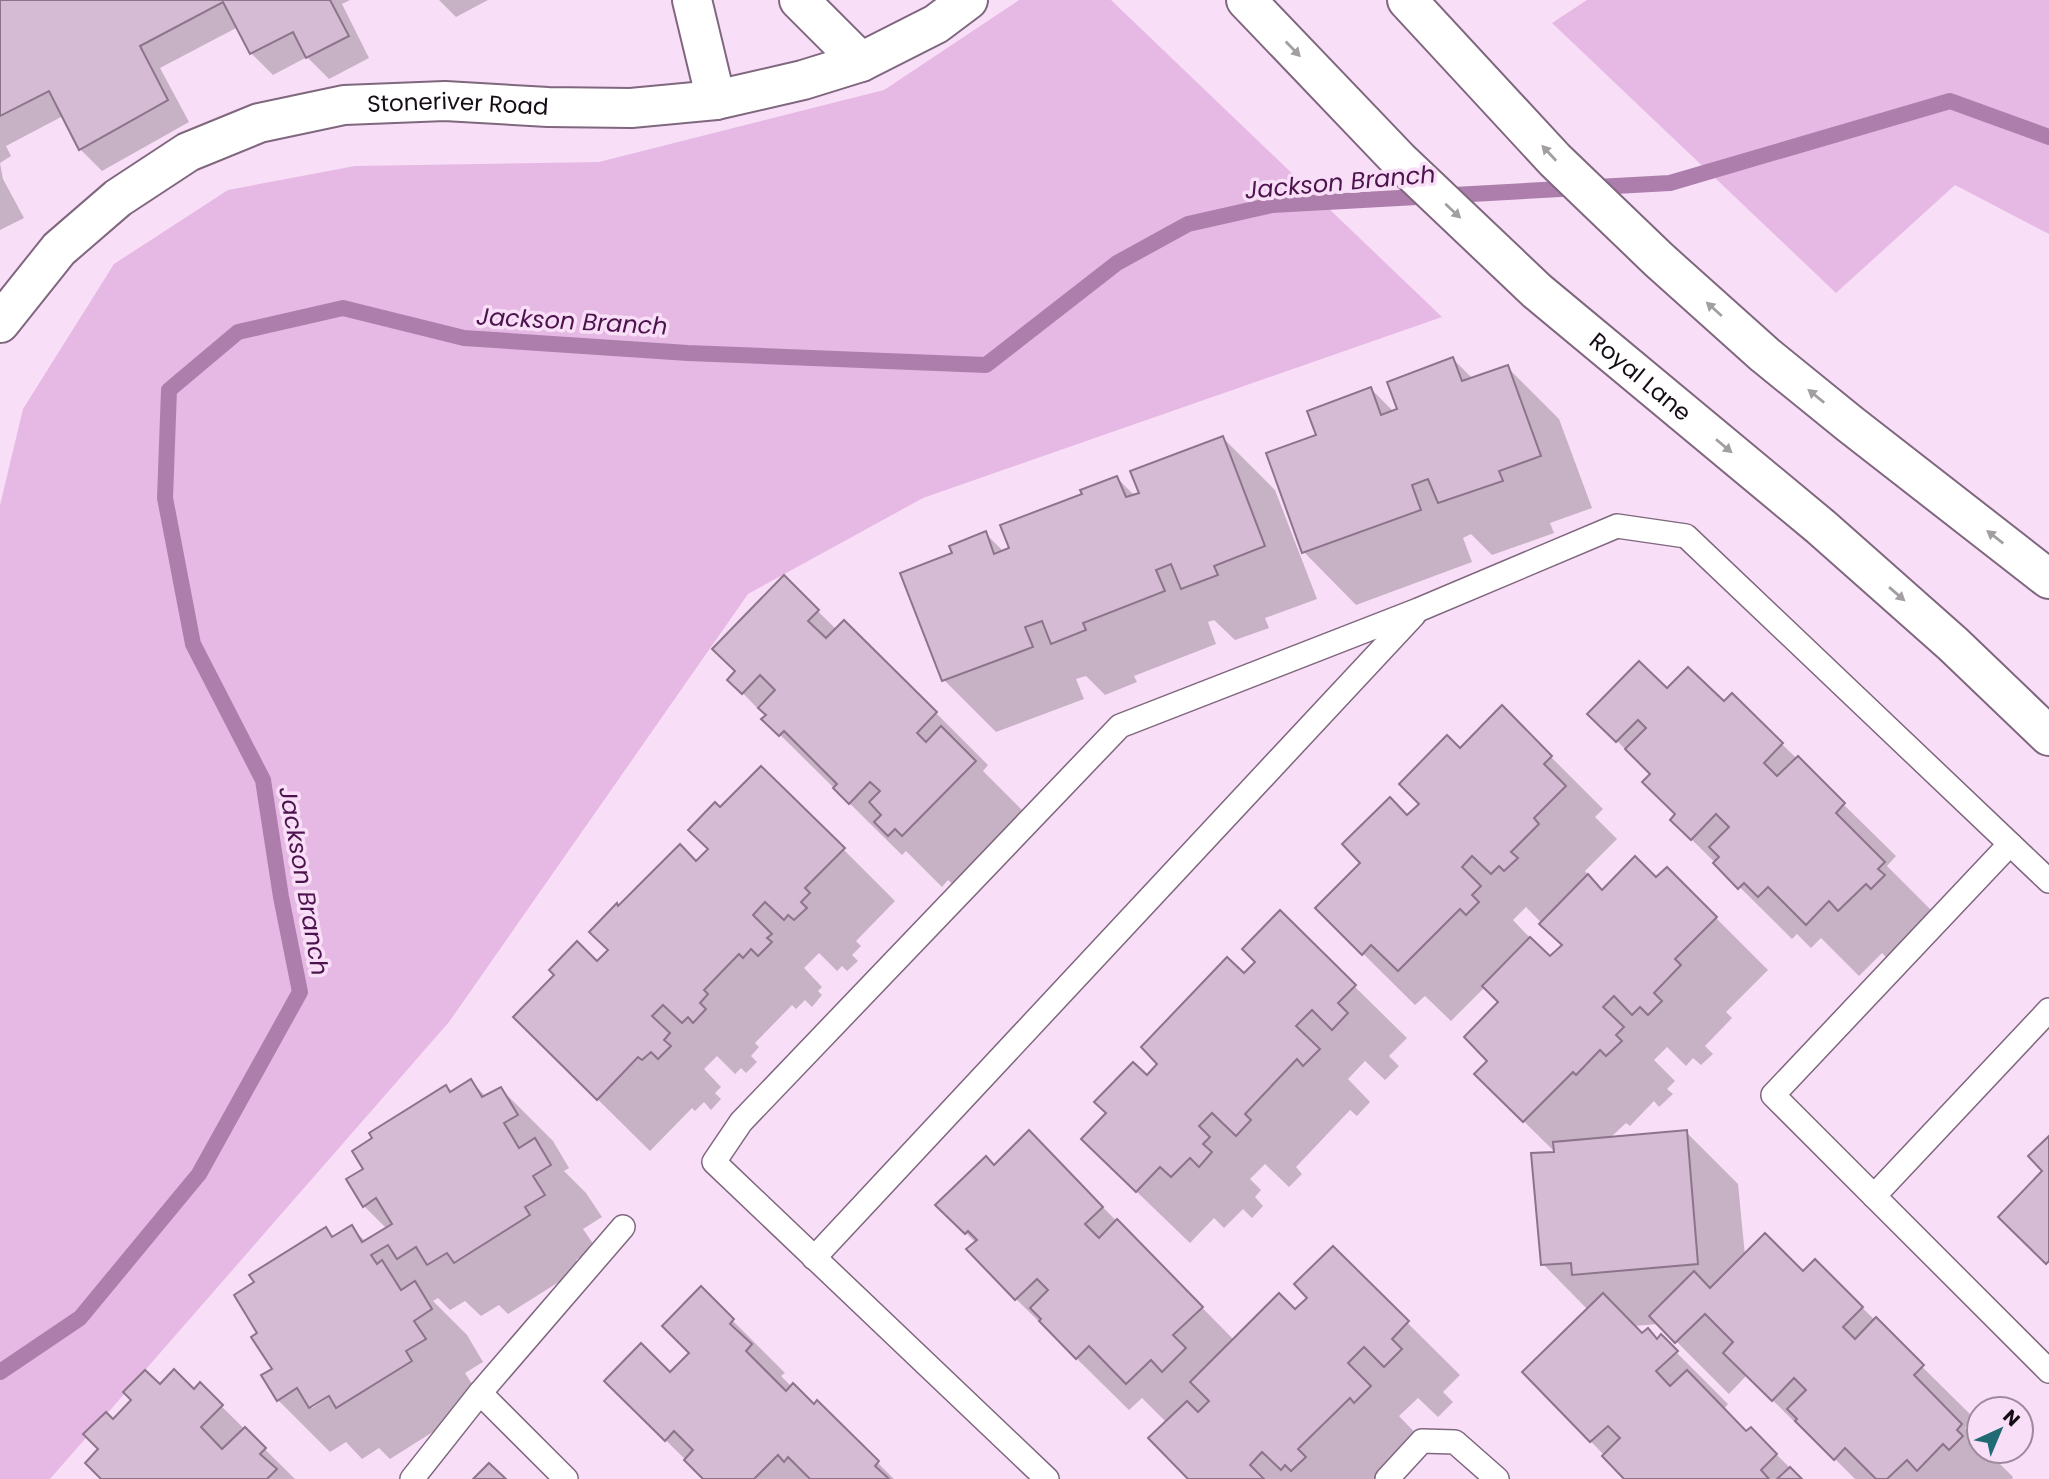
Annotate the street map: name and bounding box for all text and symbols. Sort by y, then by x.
one-way arrow [1285,41,1302,58]
street label: Stoneriver Road [367,85,550,123]
one-way arrow [1540,145,1557,162]
water label: Jackson Branch [1243,157,1437,207]
one-way arrow [1444,203,1461,219]
water label: Jackson Branch [476,300,668,342]
one-way arrow [1706,302,1723,317]
street label: Royal Lane [1583,325,1698,429]
one-way arrow [1808,389,1825,404]
one-way arrow [1715,438,1732,453]
one-way arrow [1986,530,2004,544]
one-way arrow [1888,586,1906,602]
water label: Jackson Branch [271,784,337,978]
north arrow [1965,1395,2035,1465]
text: N [1997,1403,2026,1433]

